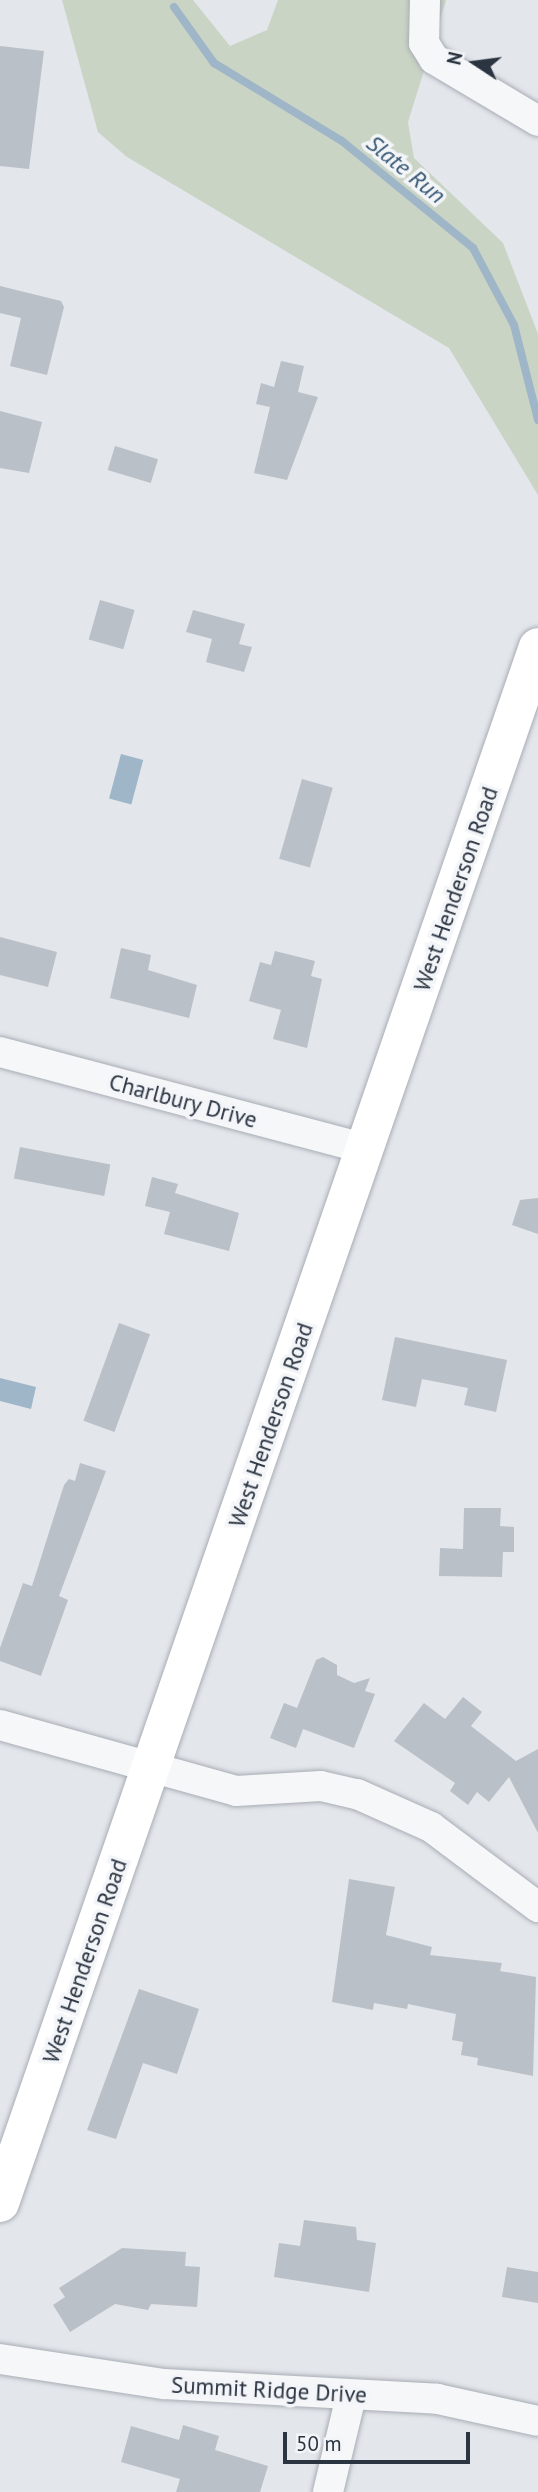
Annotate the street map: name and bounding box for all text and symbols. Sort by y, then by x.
north arrow [440,28,510,98]
text: N [441,50,468,67]
water label: Slate Run [361,128,451,210]
street label: West Henderson Road [408,783,504,995]
street label: Charlbury Drive [106,1068,260,1134]
street label: West Henderson Road [223,1319,319,1531]
street label: West Henderson Road [37,1855,133,2067]
street label: Summit Ridge Drive [170,2371,368,2409]
scale bar [286,2418,473,2462]
text: 50 m [296,2430,342,2457]

